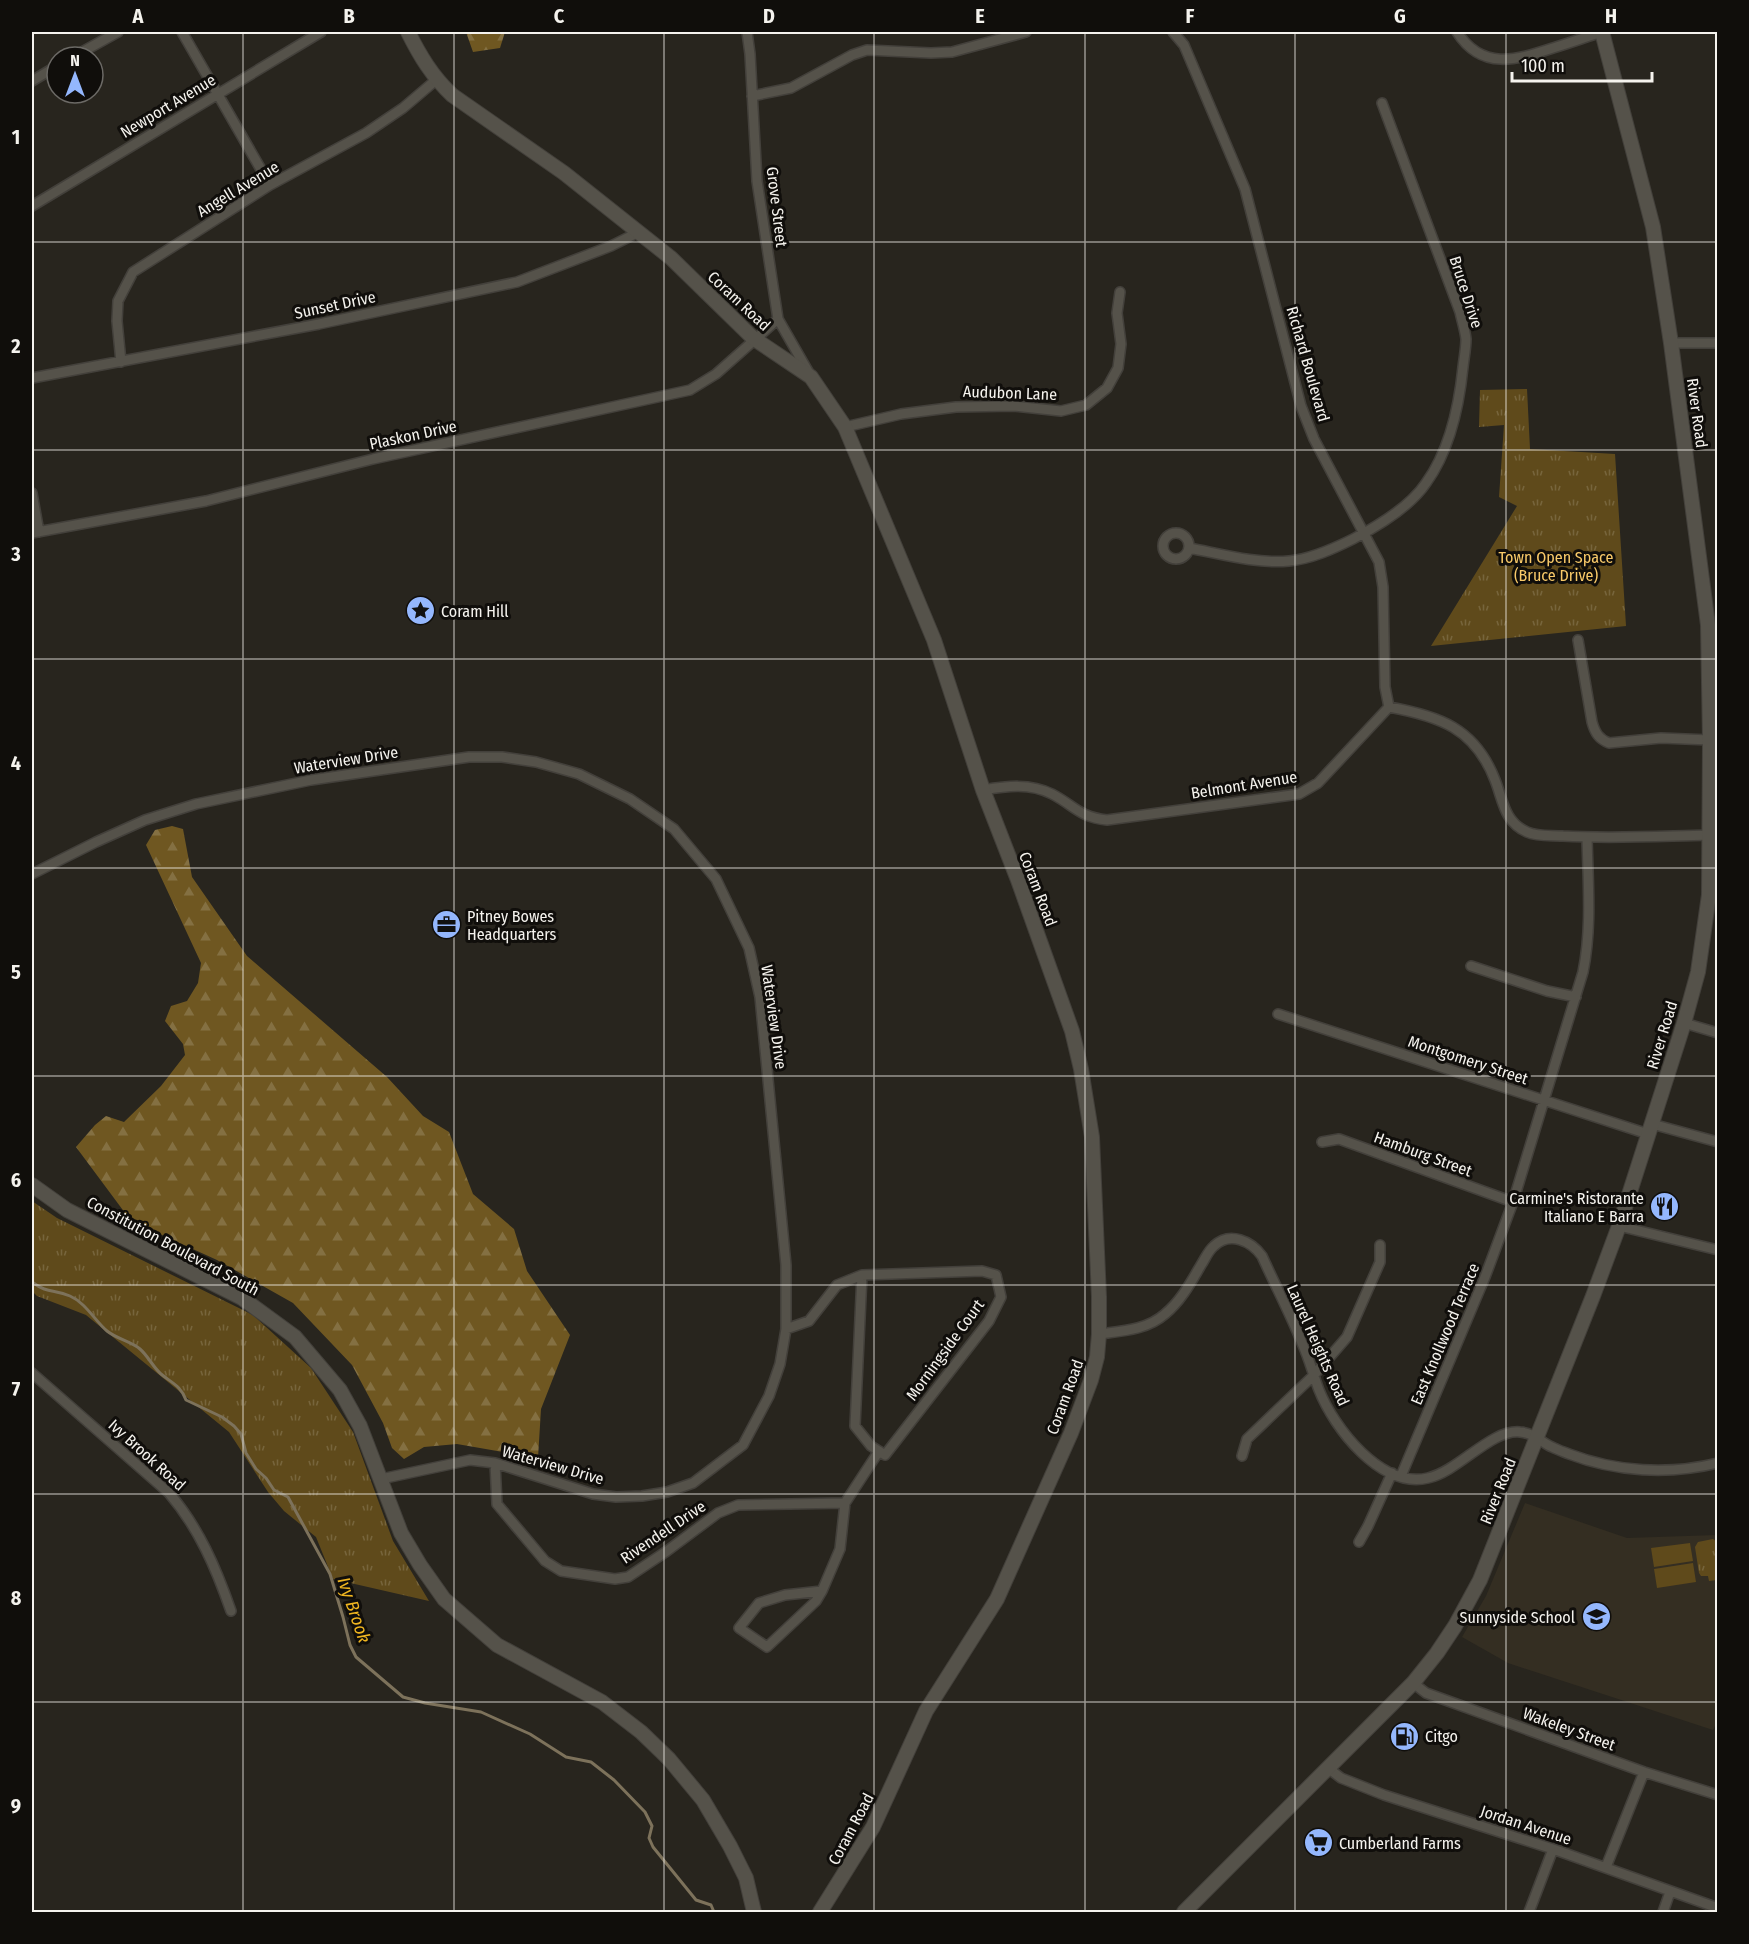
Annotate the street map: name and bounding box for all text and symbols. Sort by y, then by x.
text: A [132,4,145,28]
text: B [343,4,355,28]
text: C [554,4,565,28]
text: D [763,4,775,28]
text: E [975,4,985,28]
text: F [1186,4,1195,28]
text: G [1394,4,1406,28]
text: H [1605,4,1617,28]
north arrow [45,45,105,105]
scale bar [1512,45,1652,83]
text: N [70,51,80,70]
text: 100 m [1521,55,1565,77]
street label: Newport Avenue [117,70,219,142]
text: 1 [12,125,20,149]
street label: Angell Avenue [194,157,283,221]
street label: Grove Street [763,166,791,249]
street label: Bruce Drive [1445,253,1487,331]
street label: Coram Road [704,267,774,335]
street label: Sunset Drive [293,287,377,323]
street label: Richard Boulevard [1282,304,1334,424]
text: 2 [10,334,21,358]
street label: River Road [1683,377,1711,449]
street label: Audubon Lane [963,382,1057,404]
street label: Plaskon Drive [368,416,458,454]
text: 3 [10,542,21,566]
park label: Town Open Space (Bruce Drive) [1499,548,1614,585]
place icon: Coram Hill [404,595,436,627]
place label: Coram Hill [441,602,508,621]
street label: Waterview Drive [293,742,399,778]
text: 4 [11,751,21,775]
street label: Belmont Avenue [1190,767,1298,803]
street label: Coram Road [1015,849,1061,929]
place label: Pitney Bowes Headquarters [467,907,556,944]
office icon: Pitney Bowes Headquarters [430,909,462,941]
text: 5 [11,960,21,984]
street label: Waterview Drive [757,964,791,1070]
street label: River Road [1643,999,1681,1071]
street label: Montgomery Street [1406,1032,1531,1089]
street label: Hamburg Street [1371,1128,1475,1181]
text: 6 [11,1168,21,1192]
place label: Carmine's Ristorante Italiano E Barra [1509,1189,1644,1226]
restaurant icon: Carmine's Ristorante Italiano E Barra [1649,1191,1681,1223]
street label: Constitution Boulevard South [84,1192,262,1300]
street label: East Knollwood Terrace [1407,1260,1483,1408]
street label: Laurel Heights Road [1283,1281,1353,1409]
street label: Morningside Court [902,1295,988,1404]
street label: Coram Road [1043,1357,1087,1437]
text: 7 [12,1377,21,1401]
street label: Ivy Brook Road [104,1415,190,1495]
street label: Waterview Drive [500,1441,606,1489]
street label: River Road [1476,1455,1520,1527]
street label: Rivendell Drive [617,1496,709,1567]
water label: Ivy Brook [332,1574,376,1646]
text: 8 [11,1586,22,1610]
school or university icon: Sunnyside School [1580,1601,1612,1633]
place label: Sunnyside School [1460,1608,1575,1627]
street label: Wakeley Street [1520,1704,1618,1755]
fuel station icon: Citgo [1388,1720,1420,1752]
place label: Citgo [1425,1727,1458,1746]
street label: Coram Road [824,1790,878,1868]
text: 9 [11,1794,21,1818]
street label: Jordan Avenue [1478,1801,1574,1849]
supermarket icon: Cumberland Farms [1302,1827,1334,1859]
place label: Cumberland Farms [1339,1834,1461,1853]

